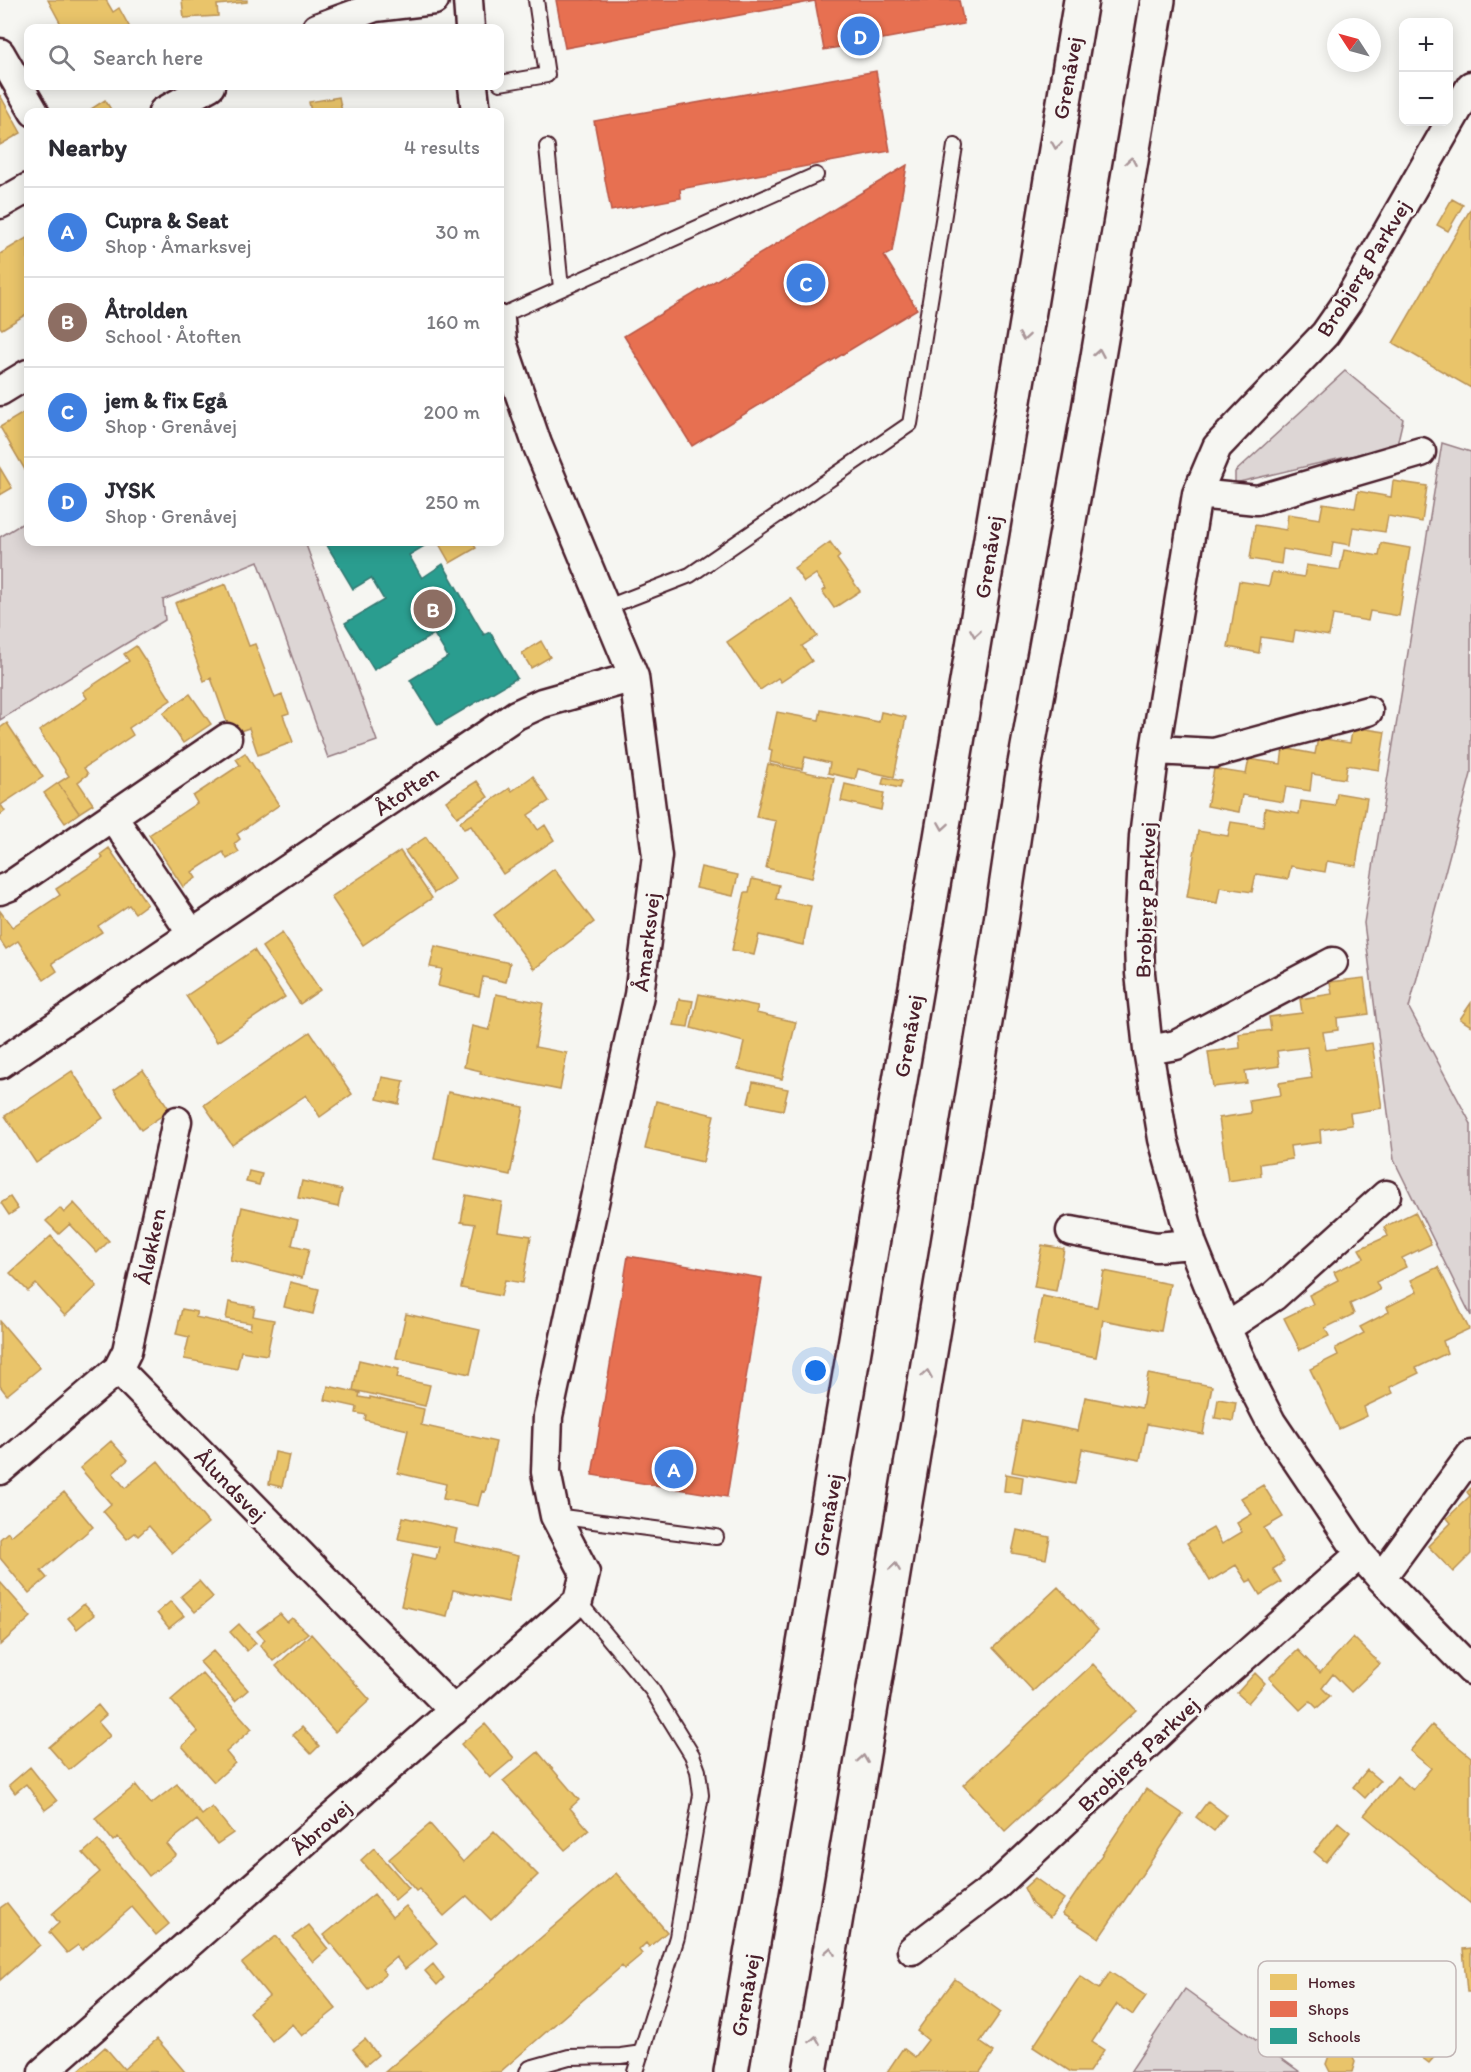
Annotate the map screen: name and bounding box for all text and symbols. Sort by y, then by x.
pin: D [840,14,880,58]
north arrow [1327,18,1381,72]
map controls [1399,18,1453,126]
button: + [1399,18,1453,72]
search box [24,24,504,90]
street label: Grenåvej [1047,35,1088,122]
icon: search [45,41,78,74]
text: Search here [93,44,203,71]
button: − [1399,72,1453,126]
text: Nearby [48,131,127,163]
text: 4 results [404,135,480,159]
one-way arrow [1050,140,1063,150]
one-way arrow [1124,156,1137,166]
street label: Brobjerg Parkvej [1310,195,1416,342]
text: Cupra & Seat [105,207,229,234]
text: A [61,220,74,244]
text: 30 m [435,220,480,244]
text: Shop · Åmarksvej [105,234,251,258]
pin: C [786,260,826,306]
text: Åtrolden [105,297,187,324]
text: B [61,310,74,334]
text: 160 m [427,310,480,334]
text: School · Åtoften [105,324,241,348]
one-way arrow [1018,332,1031,342]
one-way arrow [1092,348,1104,357]
text: jem & fix Egå [105,387,227,414]
text: C [61,400,74,424]
text: 200 m [424,400,480,424]
text: Shop · Grenåvej [105,414,237,438]
text: JYSK [105,477,155,504]
text: D [61,490,74,514]
text: 250 m [425,490,480,514]
text: Shop · Grenåvej [105,504,237,528]
street label: Grenåvej [969,514,1008,601]
pin: B [414,586,452,632]
one-way arrow [969,628,982,638]
street label: Åtoften [369,759,444,822]
one-way arrow [937,820,950,830]
street label: Brobjerg Parkvej [1129,821,1162,979]
street label: Åmarksvej [627,891,666,993]
street label: Grenåvej [888,993,929,1080]
street label: Åløkken [129,1205,172,1287]
your location [801,1356,830,1385]
one-way arrow [920,1370,932,1379]
street label: Ålundsvej [189,1443,272,1528]
pin: A [654,1446,694,1492]
street label: Grenåvej [807,1472,848,1559]
one-way arrow [888,1562,900,1571]
street label: Brobjerg Parkvej [1072,1691,1205,1818]
one-way arrow [856,1754,868,1764]
street label: Åbrovej [286,1794,357,1861]
one-way arrow [824,1947,836,1956]
street label: Grenåvej [725,1952,766,2039]
legend [1258,1961,1456,2057]
text: Homes [1308,1973,1355,1992]
text: Shops [1308,2000,1349,2019]
text: Schools [1308,2027,1361,2046]
one-way arrow [809,2036,821,2045]

